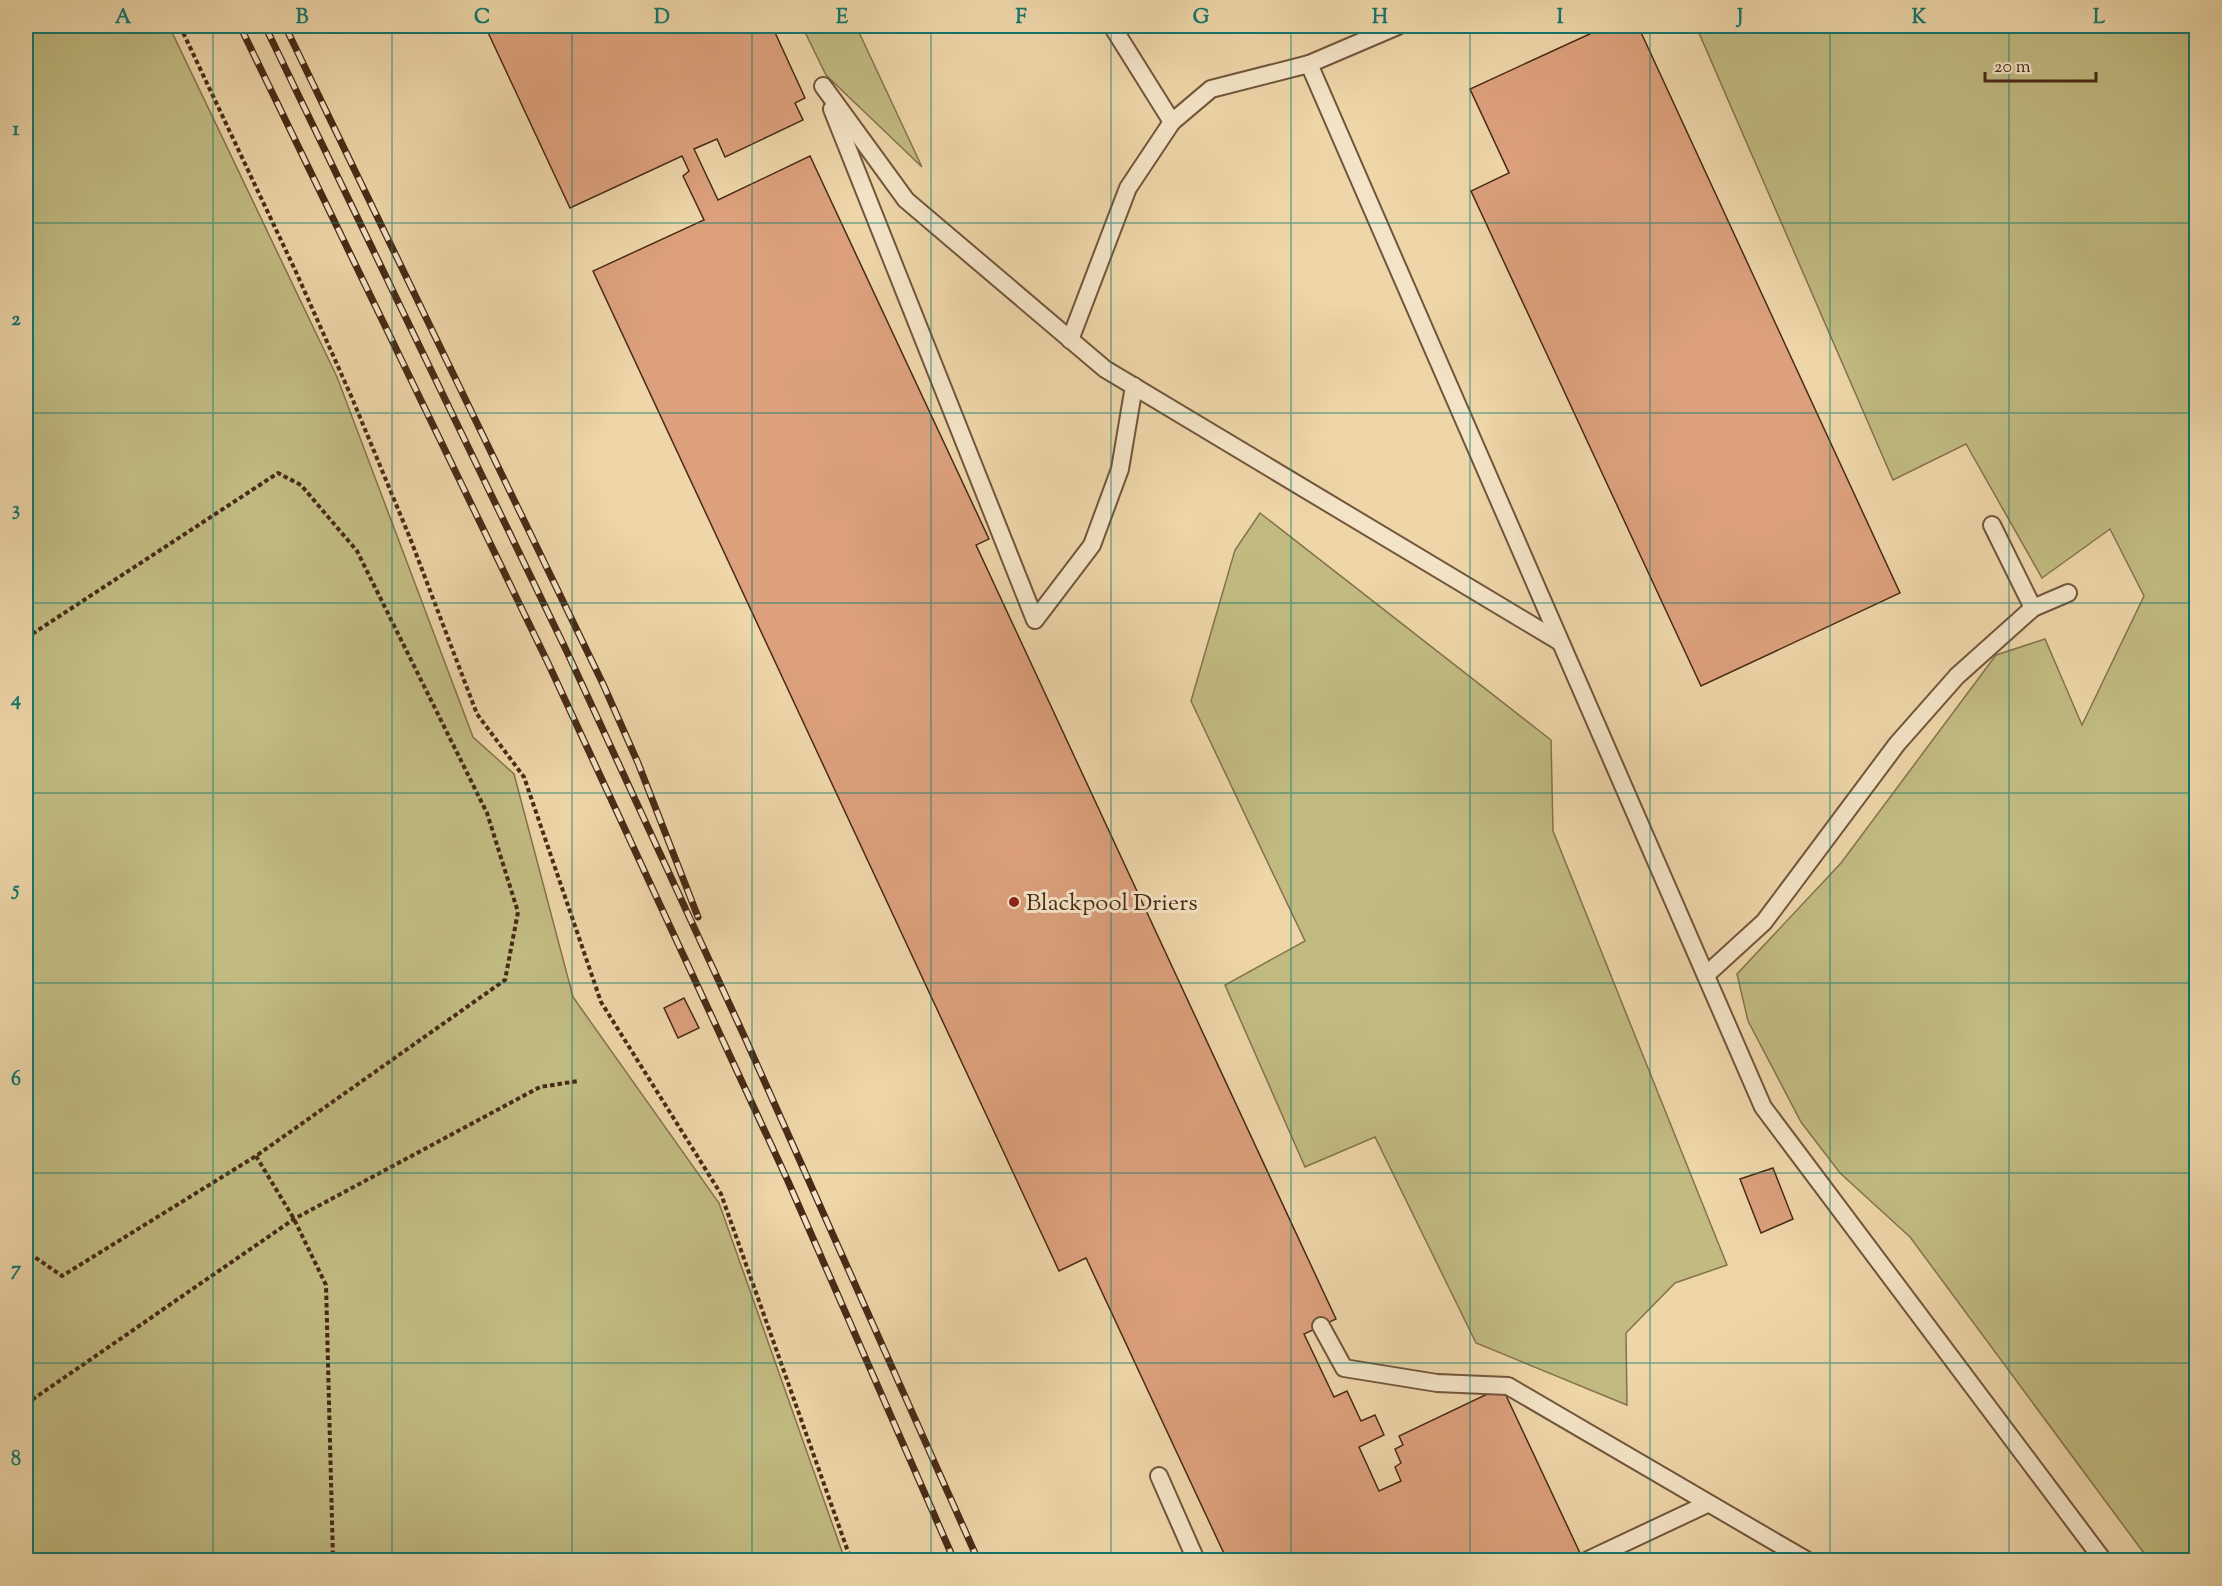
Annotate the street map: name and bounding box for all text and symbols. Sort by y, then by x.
text: A [115,4,132,33]
text: B [296,4,309,33]
text: C [474,4,490,33]
text: D [654,4,670,33]
text: E [836,4,849,33]
text: F [1015,4,1027,33]
text: G [1193,4,1210,33]
text: H [1372,4,1388,33]
text: I [1557,4,1564,33]
text: J [1735,4,1743,33]
text: K [1912,4,1927,33]
text: L [2093,4,2106,33]
scale bar [1985,45,2096,83]
text: 20 m [1994,55,2031,81]
text: 1 [13,116,20,145]
text: 2 [11,306,21,335]
text: 3 [12,496,20,525]
text: 4 [10,686,21,715]
text: 5 [11,876,20,905]
place label: Blackpool Driers [1026,887,1198,921]
marker: Blackpool Driers [1007,895,1021,909]
text: 6 [11,1066,21,1095]
text: 7 [11,1256,22,1285]
text: 8 [11,1446,21,1475]

